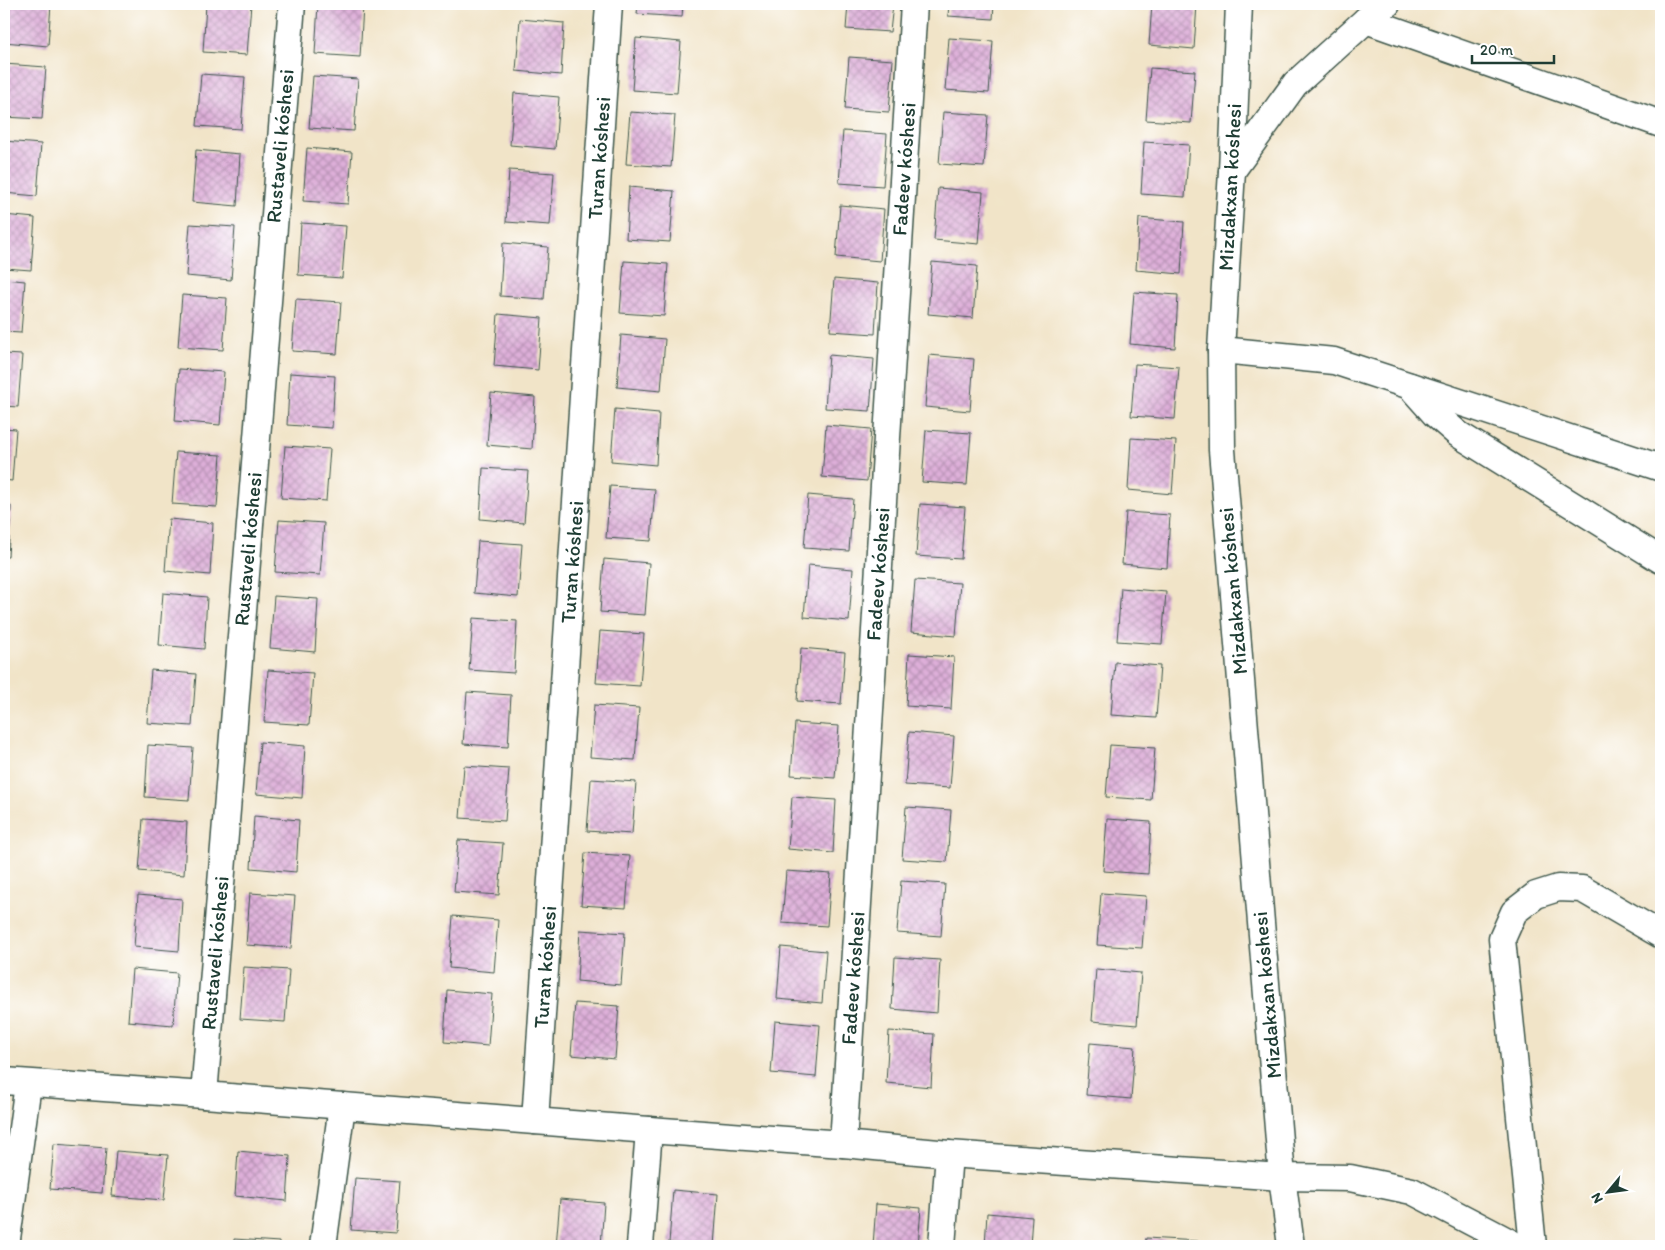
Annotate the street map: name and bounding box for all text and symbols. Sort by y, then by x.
scale bar [1472,32,1555,64]
text: 20 m [1480,41,1514,59]
street label: Rustaveli kóshesi [260,68,299,224]
street label: Turan kóshesi [582,96,615,220]
street label: Fadeev kóshesi [886,101,921,237]
street label: Mizdakxan kóshesi [1213,103,1246,271]
street label: Rustaveli kóshesi [228,471,267,627]
street label: Turan kóshesi [555,500,588,624]
street label: Fadeev kóshesi [860,506,895,642]
street label: Mizdakxan kóshesi [1213,506,1252,676]
street label: Rustaveli kóshesi [195,875,234,1031]
street label: Turan kóshesi [528,905,561,1029]
street label: Fadeev kóshesi [835,910,870,1046]
street label: Mizdakxan kóshesi [1247,910,1286,1080]
north arrow [1582,1168,1632,1218]
text: N [1587,1190,1607,1206]

